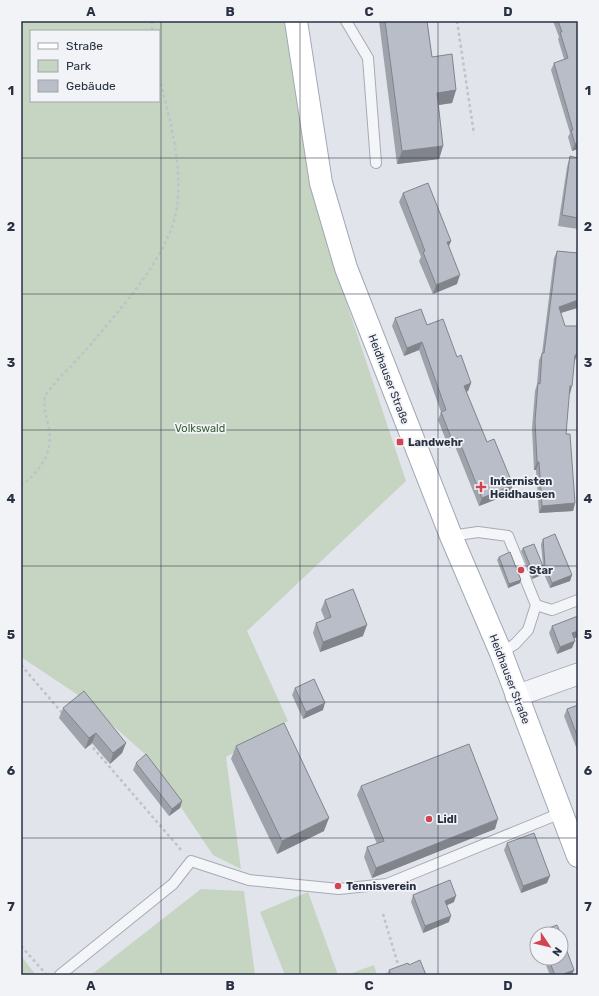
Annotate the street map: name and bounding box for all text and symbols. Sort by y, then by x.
text: A [86,4,96,19]
text: B [225,4,235,19]
text: C [364,4,374,19]
text: D [503,4,513,19]
legend [30,30,160,102]
text: Straße [66,39,103,53]
text: Park [66,59,92,73]
text: Gebäude [66,79,116,93]
text: 1 [8,83,14,98]
text: 1 [585,83,591,98]
text: 2 [7,219,15,234]
text: 2 [584,219,592,234]
street label: Heidhauser Straße [365,333,412,426]
text: 3 [7,355,16,370]
text: 3 [584,355,593,370]
park label: Volkswald [175,422,225,435]
place label: Landwehr [408,436,463,449]
marker: Landwehr [395,437,405,447]
place label: Internisten Heidhausen [490,475,555,501]
marker: Internisten Heidhausen [475,481,487,493]
text: 4 [7,491,16,506]
text: 4 [584,491,593,506]
place label: Star [529,564,553,577]
marker: Star [516,565,526,575]
text: 5 [7,627,15,642]
text: 5 [584,627,592,642]
street label: Heidhauser Straße [486,633,533,726]
text: 6 [7,763,16,778]
text: 6 [584,763,593,778]
place label: Lidl [437,813,457,826]
marker: Lidl [424,814,434,824]
place label: Tennisverein [346,880,416,893]
marker: Tennisverein [333,881,343,891]
text: 7 [7,899,15,914]
text: 7 [584,899,592,914]
north arrow [529,926,569,966]
text: N [549,944,564,958]
text: A [86,978,96,993]
text: B [225,978,235,993]
text: C [364,978,374,993]
text: D [503,978,513,993]

